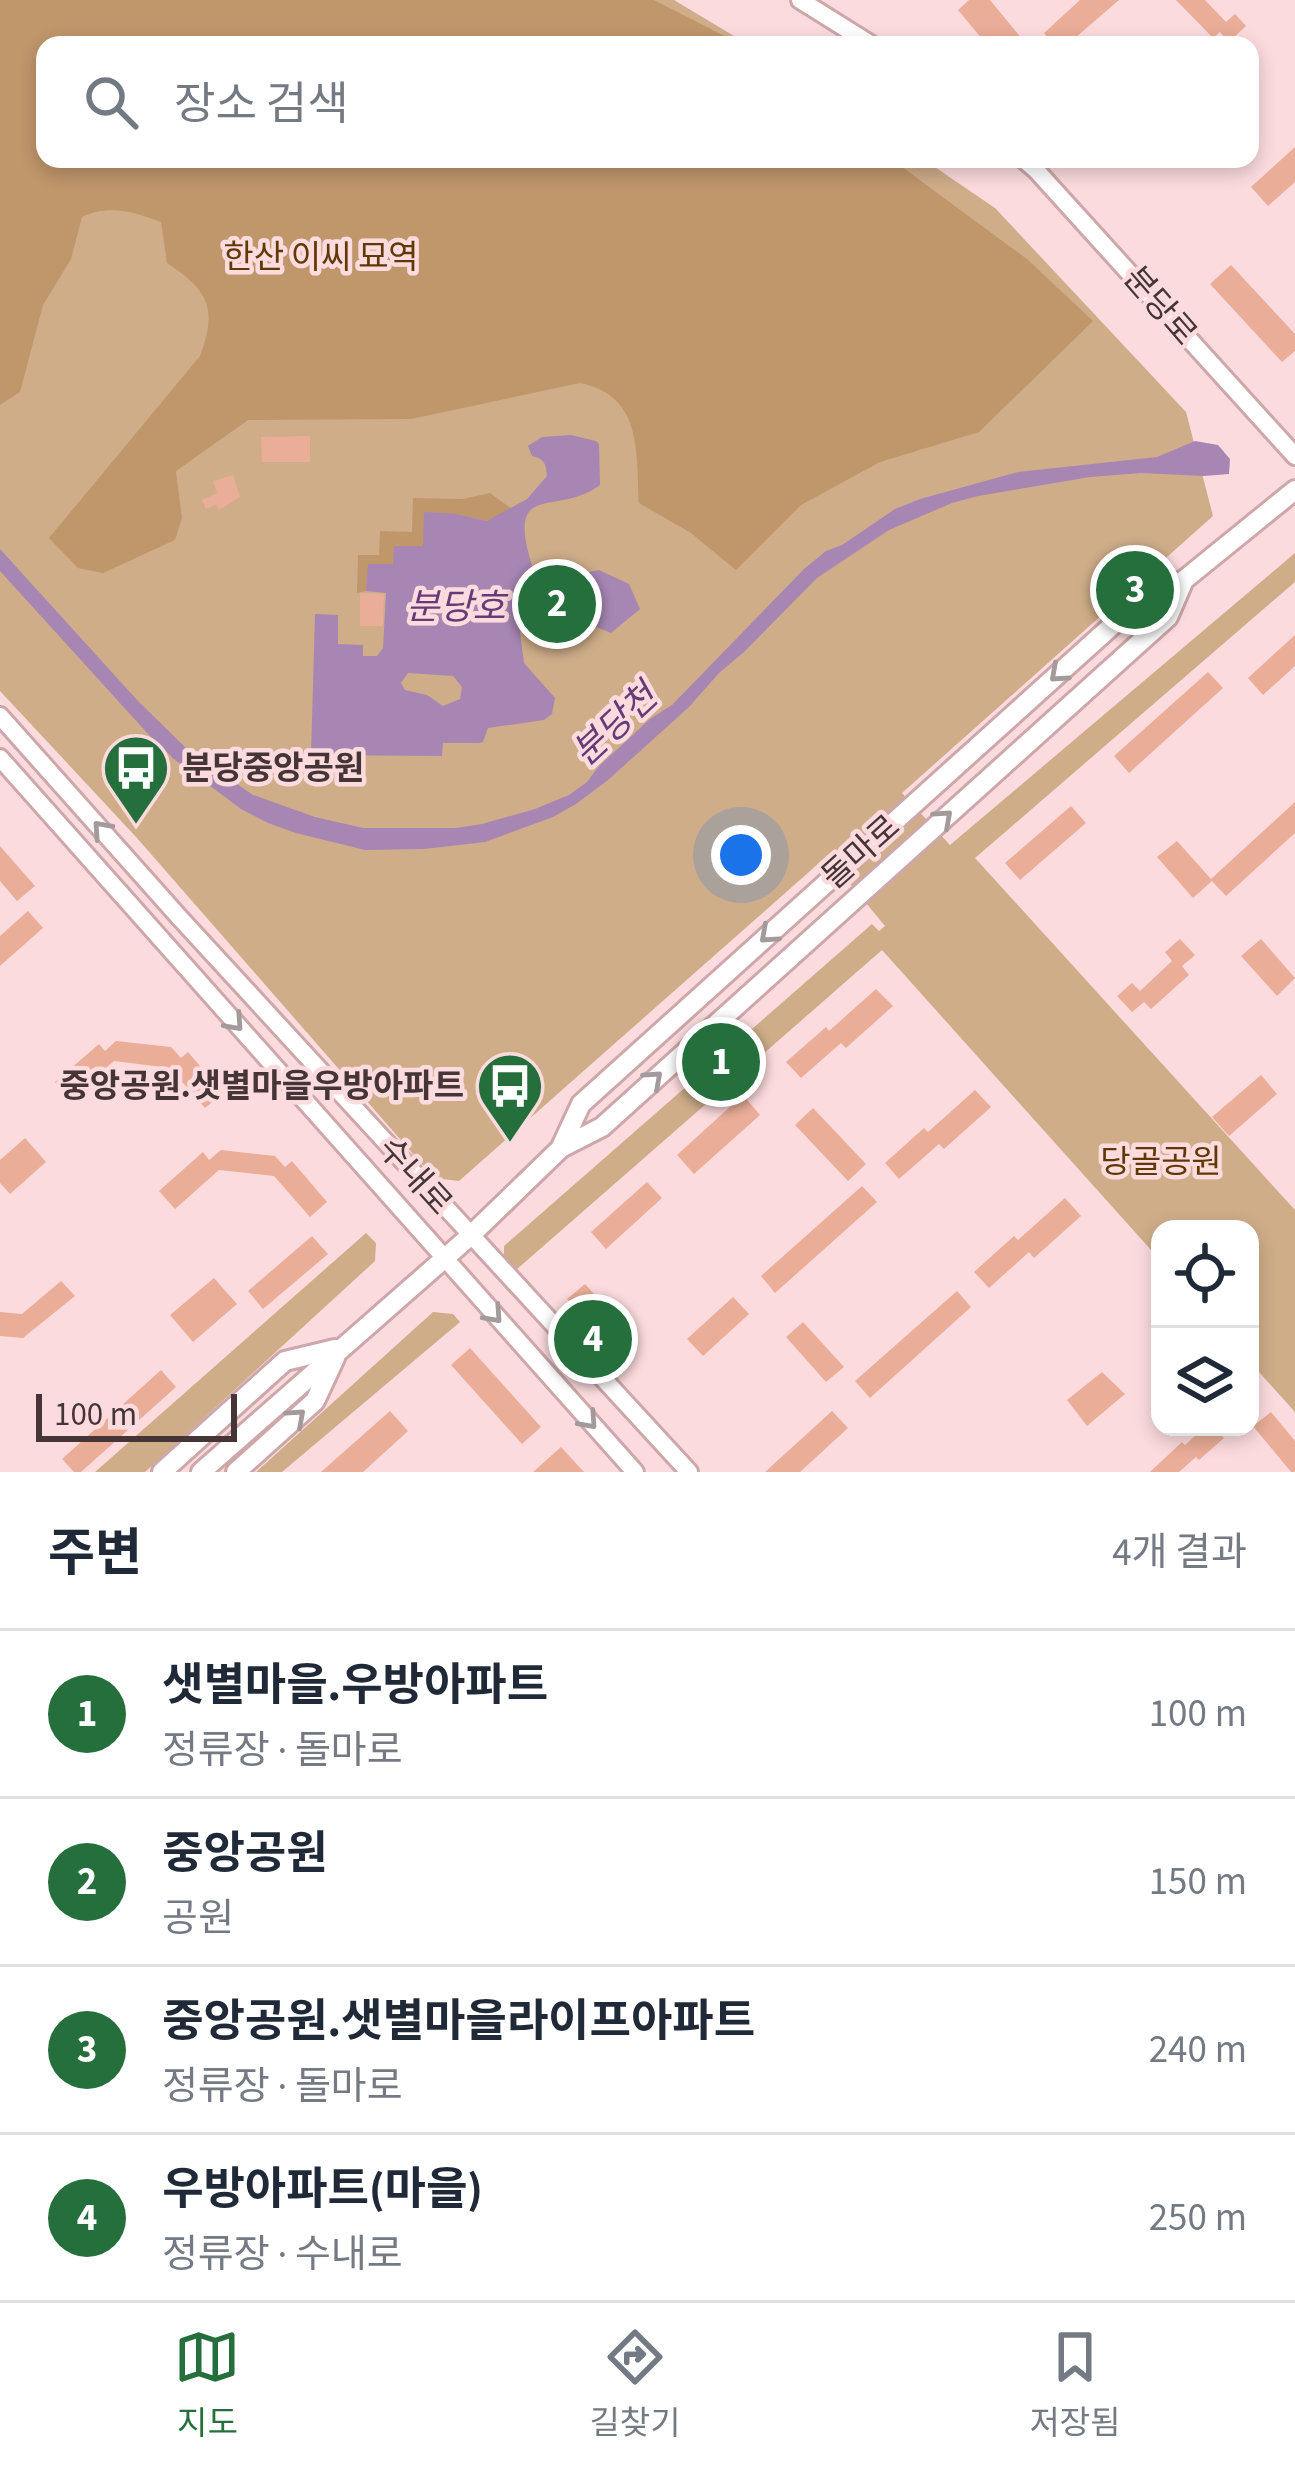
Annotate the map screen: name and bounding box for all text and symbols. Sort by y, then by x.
search box [36,36,1259,168]
icon: search [78,69,144,135]
text: 장소 검색 [174,73,349,137]
park label: 한산 이씨 묘역 [223,234,419,281]
street label: 분당로 [1112,256,1208,356]
pin: 3 [1096,545,1174,635]
pin: 2 [518,559,596,649]
water label: 분당호 [406,582,509,633]
one-way arrow [1051,660,1072,682]
water label: 분당천 [561,670,672,778]
bus stop icon: 분당중앙공원 [101,733,171,827]
place label: 분당중앙공원 [182,745,364,792]
street label: 돌마로 [811,804,911,900]
one-way arrow [931,811,952,832]
one-way arrow [94,822,115,843]
your location [711,825,771,885]
one-way arrow [761,921,782,942]
one-way arrow [221,1009,242,1031]
pin: 1 [682,1017,760,1107]
bus stop icon: 중앙공원.샛별마을우방아파트 [475,1051,545,1145]
place label: 중앙공원.샛별마을우방아파트 [59,1063,464,1110]
one-way arrow [641,1072,662,1093]
street label: 수내로 [367,1126,463,1226]
park label: 당골공원 [1100,1139,1222,1186]
map controls [1151,1220,1259,1436]
button: locate [1151,1220,1259,1328]
pin: 4 [554,1294,632,1384]
one-way arrow [480,1301,501,1323]
button: layers [1151,1328,1259,1436]
scale bar [36,1388,237,1441]
text: 100 m [54,1391,137,1438]
one-way arrow [575,1407,596,1428]
one-way arrow [283,1410,305,1431]
text: 주변 [48,1518,142,1590]
text: 4개 결과 [1112,1525,1247,1581]
text: 샛별마을.우방아파트 [162,1654,548,1718]
text: 1 [77,1686,97,1742]
text: 100 m [1149,1686,1247,1742]
text: 정류장 · 돌마로 [162,1723,403,1779]
text: 중앙공원 [162,1822,328,1886]
text: 2 [77,1854,97,1910]
text: 150 m [1149,1854,1247,1910]
text: 공원 [162,1891,234,1947]
text: 중앙공원.샛별마을라이프아파트 [162,1990,755,2054]
text: 3 [77,2022,97,2078]
text: 240 m [1149,2022,1247,2078]
text: 정류장 · 돌마로 [162,2059,403,2115]
text: 우방아파트(마을) [162,2158,483,2222]
text: 4 [77,2190,97,2246]
text: 250 m [1149,2190,1247,2246]
text: 정류장 · 수내로 [162,2227,403,2283]
tab: 지도 [174,2324,240,2447]
tab: 길찾기 [589,2324,681,2447]
tab: 저장됨 [1029,2324,1121,2447]

